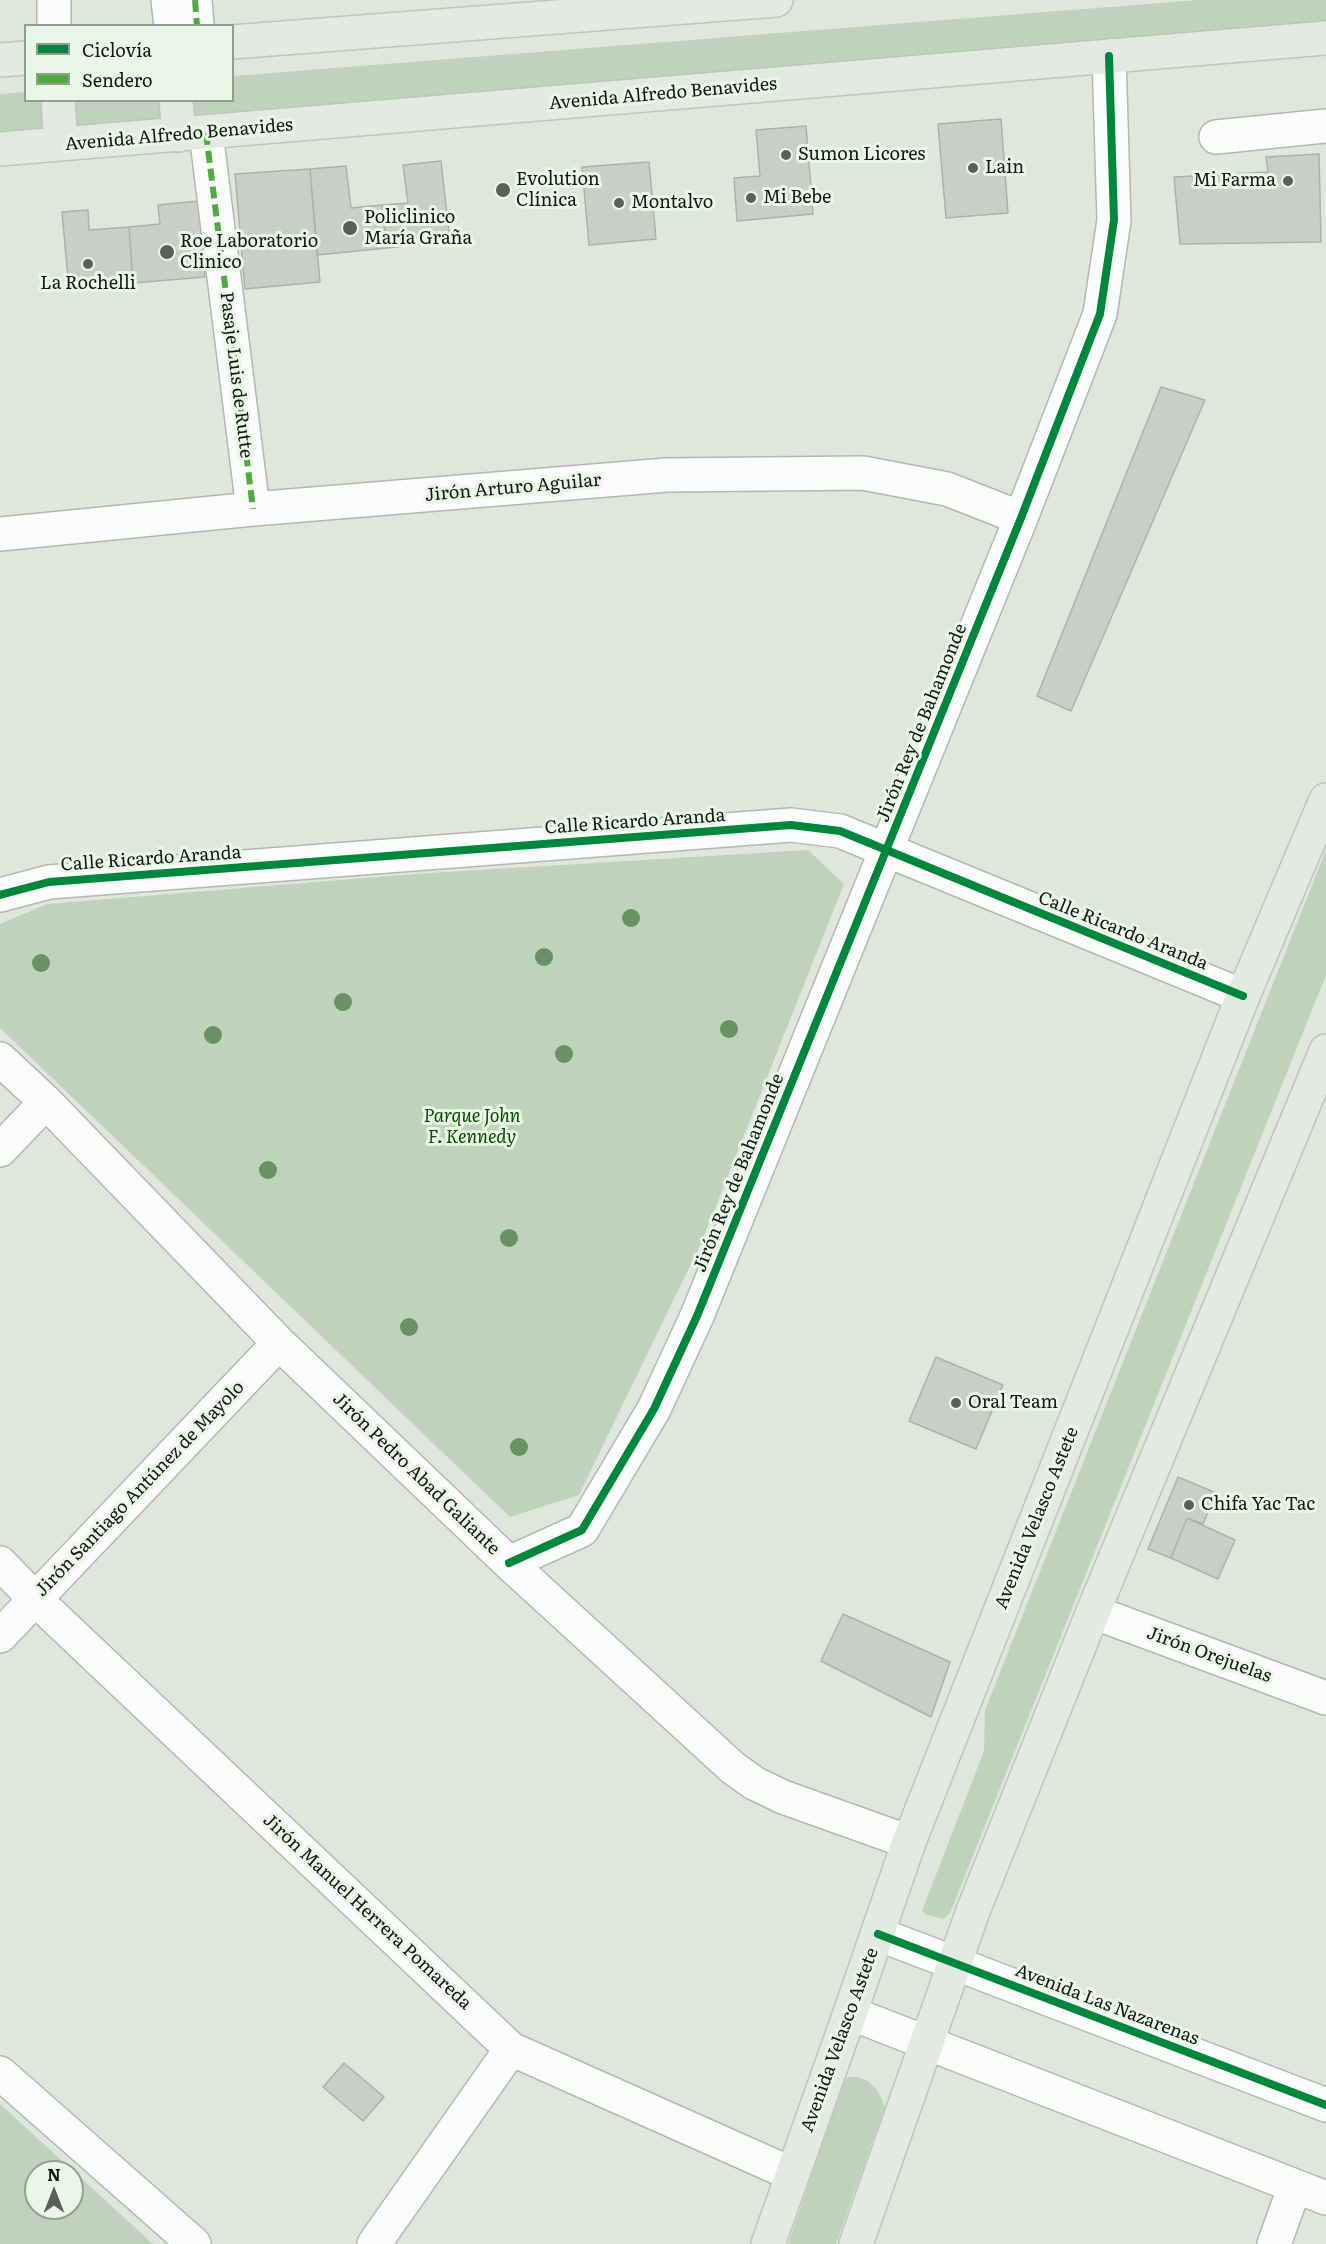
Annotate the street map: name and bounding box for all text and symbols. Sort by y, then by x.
legend [24,24,234,102]
text: Ciclovía [82,36,152,63]
text: Sendero [82,66,153,93]
street label: Avenida Alfredo Benavides [548,73,778,115]
street label: Avenida Alfredo Benavides [64,114,294,156]
place label: Sumon Licores [798,144,925,166]
marker: Sumon Licores [779,148,793,162]
place label: Lain [985,157,1024,179]
marker: Lain [966,161,980,175]
place label: Evolution Clínica [516,169,600,212]
place label: Mi Farma [1193,170,1276,192]
marker: Mi Farma [1281,174,1295,188]
marker: Evolution Clínica [494,181,512,199]
place label: Mi Bebe [763,187,831,209]
marker: Mi Bebe [744,191,758,205]
place label: Montalvo [631,192,713,214]
marker: Montalvo [612,196,626,210]
place label: Policlinico María Graña [364,207,472,250]
marker: Policlinico María Graña [341,219,359,237]
place label: Roe Laboratorio Clinico [180,231,318,274]
marker: Roe Laboratorio Clinico [158,243,176,261]
marker: La Rochelli [81,257,95,271]
place label: La Rochelli [40,273,136,295]
street label: Pasaje Luis de Rutte [215,291,257,459]
street label: Jirón Arturo Aguilar [424,470,602,506]
street label: Jirón Rey de Bahamonde [872,621,972,825]
street label: Calle Ricardo Aranda [544,805,726,839]
street label: Calle Ricardo Aranda [60,842,242,876]
street label: Calle Ricardo Aranda [1035,887,1211,975]
street label: Jirón Rey de Bahamonde [689,1071,789,1275]
park label: Parque John F. Kennedy [423,1106,521,1148]
street label: Jirón Santiago Antúnez de Mayolo [31,1377,249,1601]
street label: Jirón Pedro Abad Galiante [328,1388,504,1560]
place label: Oral Team [968,1392,1058,1414]
marker: Oral Team [949,1396,963,1410]
street label: Avenida Velasco Astete [991,1424,1083,1612]
place label: Chifa Yac Tac [1201,1494,1315,1516]
marker: Chifa Yac Tac [1182,1498,1196,1512]
street label: Jirón Orejuelas [1144,1622,1274,1688]
street label: Jirón Manuel Herrera Pomareda [258,1809,476,2015]
street label: Avenida Velasco Astete [797,1945,883,2135]
street label: Avenida Las Nazarenas [1012,1960,1202,2050]
north arrow [24,2160,84,2220]
text: N [47,2162,61,2186]

